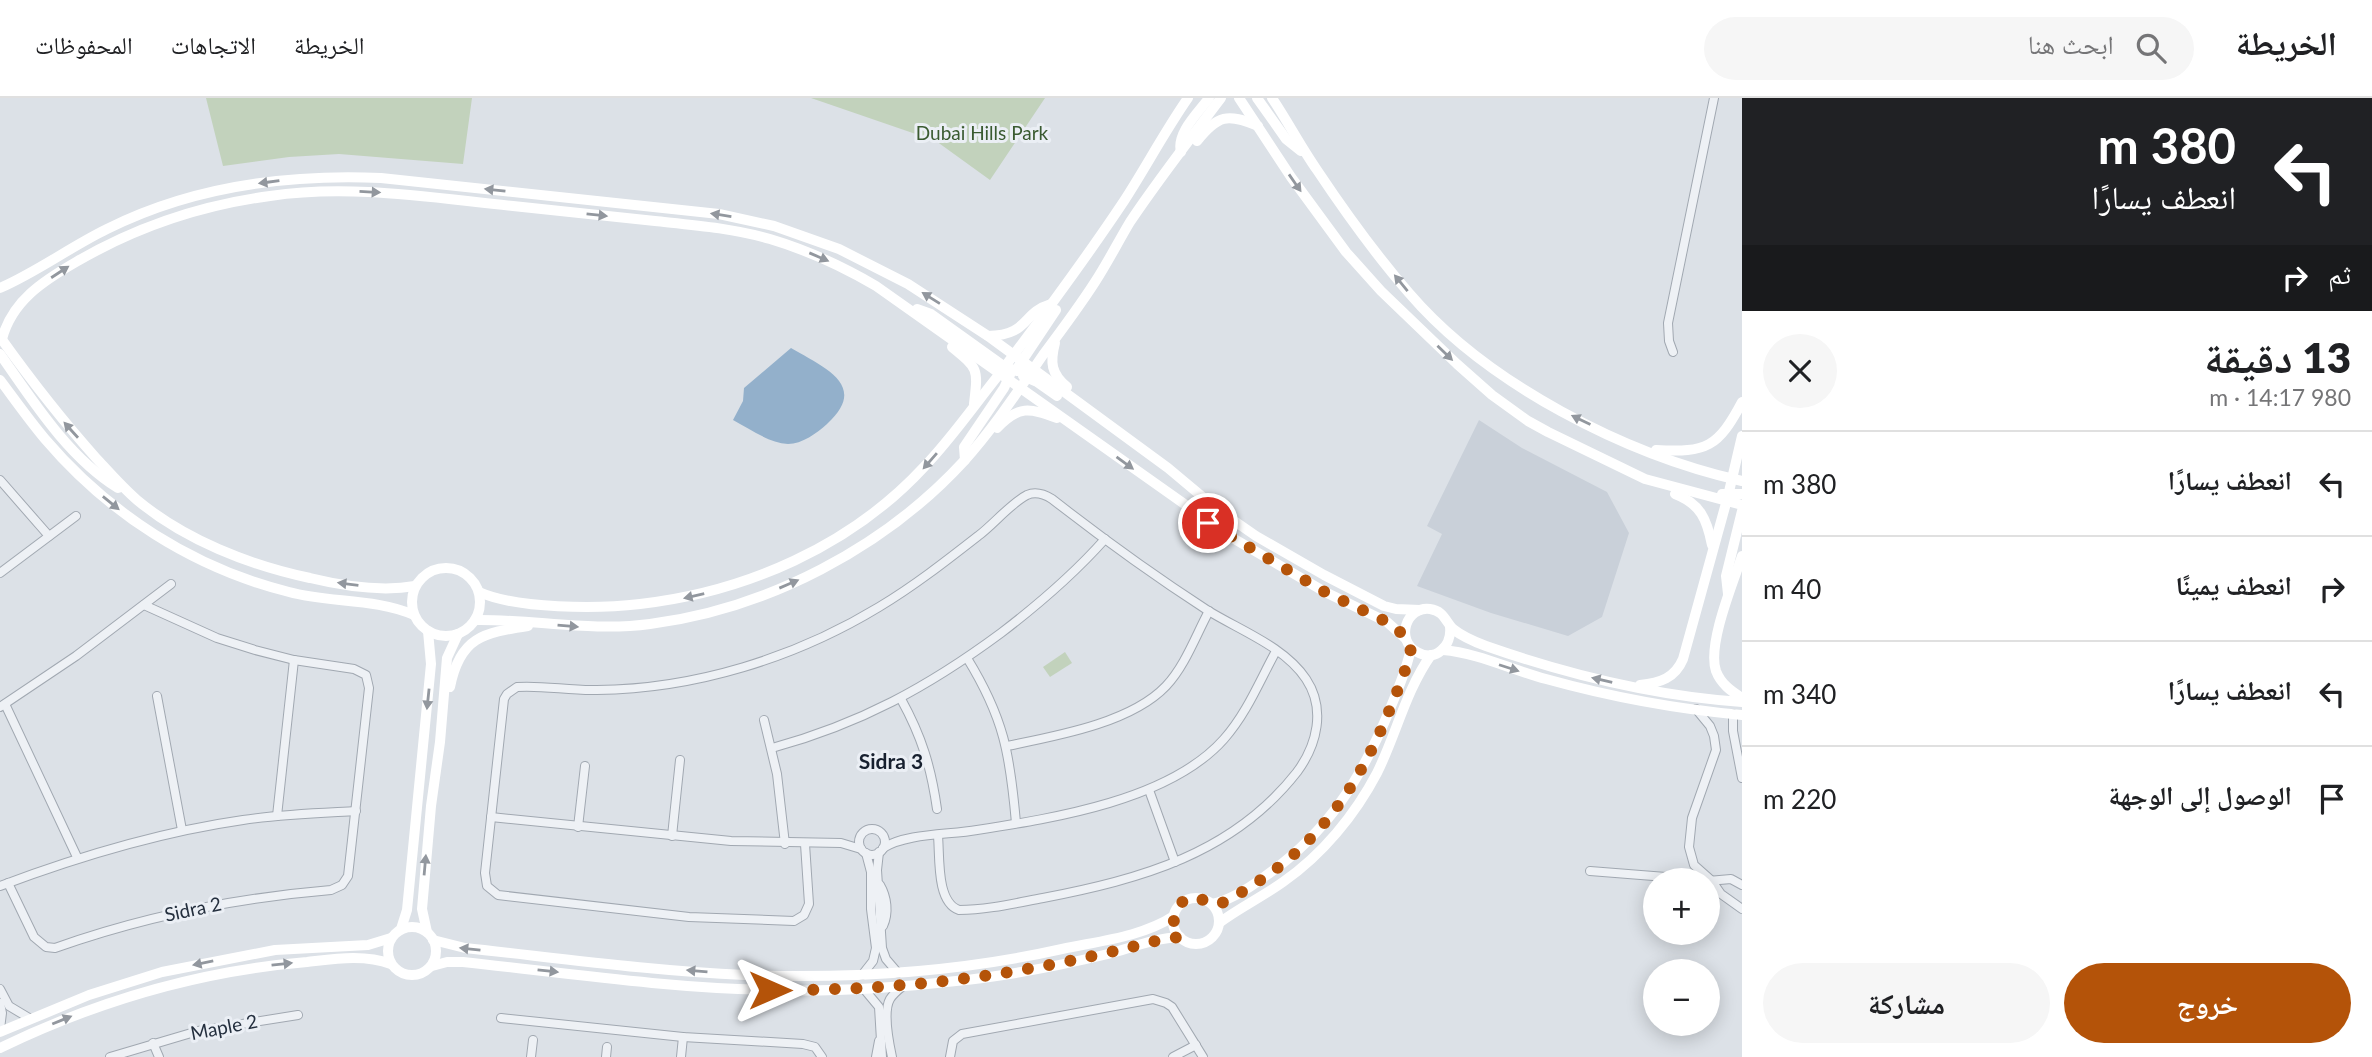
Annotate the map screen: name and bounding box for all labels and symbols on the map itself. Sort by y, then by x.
park label: Dubai Hills Park [916,121,1049,144]
one-way arrow [1288,174,1302,192]
one-way arrow [257,176,279,187]
one-way arrow [484,184,506,195]
one-way arrow [360,187,382,198]
one-way arrow [710,209,732,220]
one-way arrow [586,210,608,221]
one-way arrow [809,251,830,262]
one-way arrow [51,265,70,278]
one-way arrow [1394,275,1409,293]
one-way arrow [922,292,941,305]
one-way arrow [1437,344,1454,361]
one-way arrow [1571,415,1591,426]
one-way arrow [64,422,79,439]
one-way arrow [923,452,938,469]
one-way arrow [1115,455,1133,470]
pin [1178,493,1238,553]
one-way arrow [102,495,119,510]
one-way arrow [778,578,799,589]
one-way arrow [336,579,358,590]
one-way arrow [682,590,704,601]
one-way arrow [557,621,579,632]
one-way arrow [1498,663,1519,674]
one-way arrow [1591,674,1613,685]
one-way arrow [422,688,433,710]
district label: Sidra 3 [859,748,923,773]
one-way arrow [420,853,431,875]
street label: Sidra 2 [162,891,223,926]
one-way arrow [459,943,481,954]
position arrow [733,953,807,1027]
one-way arrow [192,957,214,968]
one-way arrow [271,958,293,969]
one-way arrow [685,965,707,976]
one-way arrow [537,966,559,977]
street label: Maple 2 [188,1009,259,1044]
one-way arrow [52,1014,73,1025]

